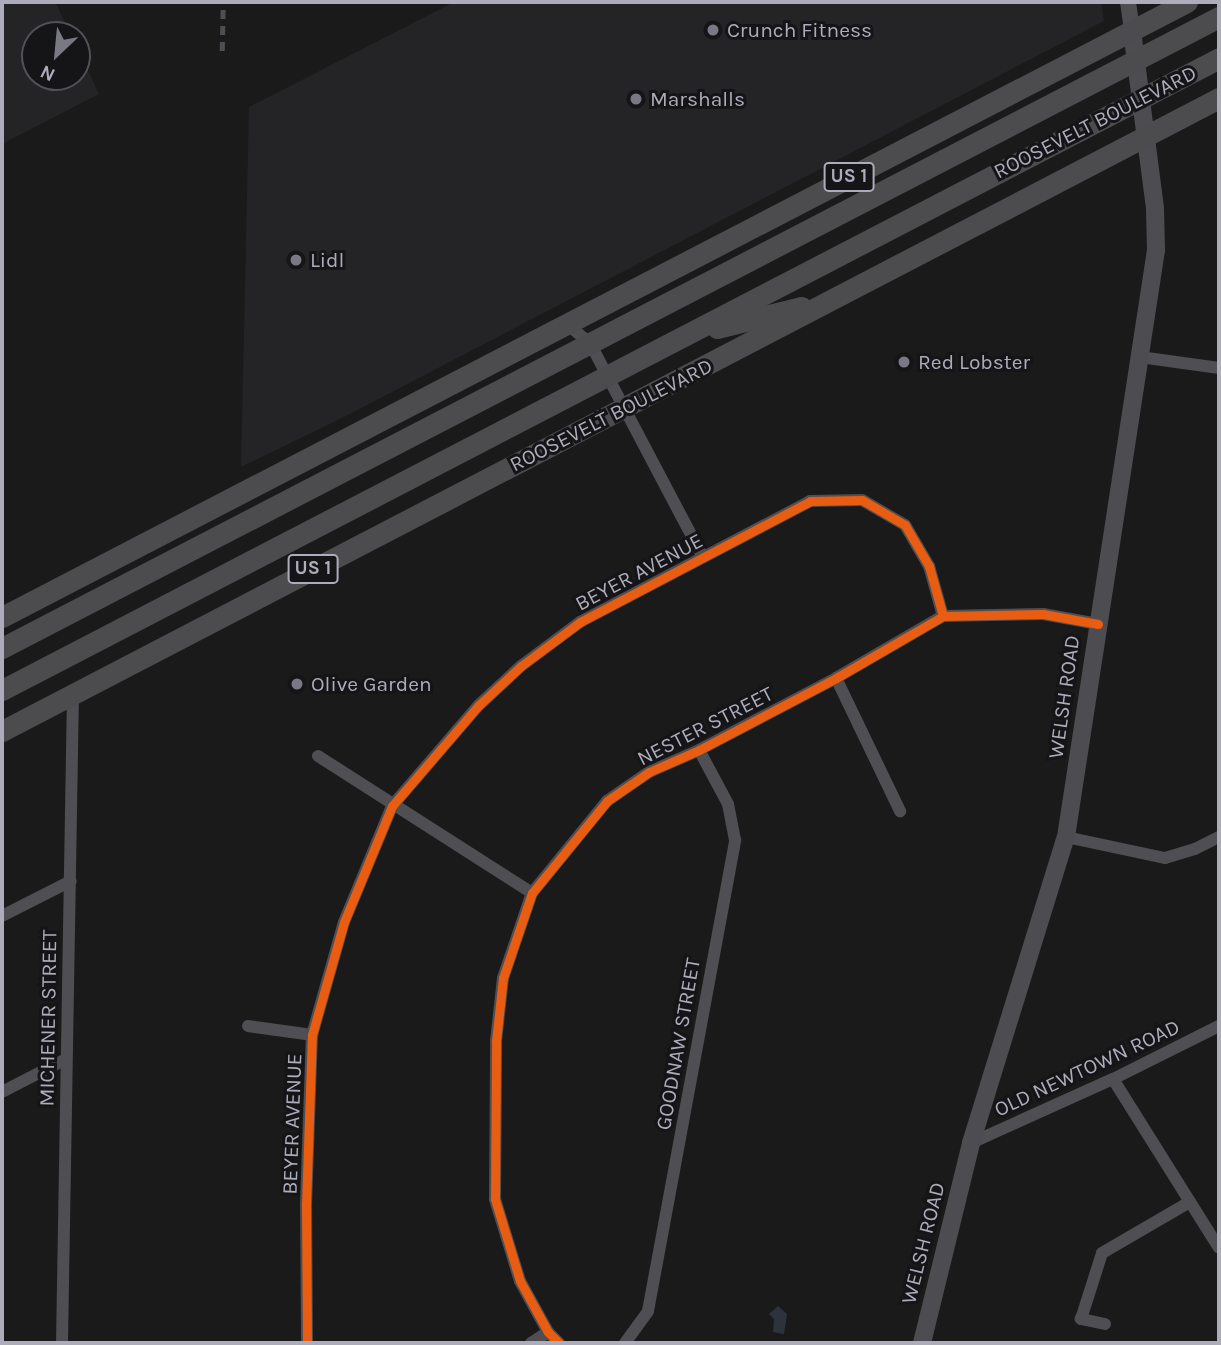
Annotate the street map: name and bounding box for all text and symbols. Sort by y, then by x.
place label: Crunch Fitness [727,17,872,43]
north arrow [21,21,91,91]
marker: Crunch Fitness [705,22,721,38]
text: N [37,60,59,86]
street label: ROOSEVELT BOULEVARD [989,60,1201,184]
place label: Marshalls [650,86,745,112]
marker: Marshalls [628,91,644,107]
road number: US 1 [823,162,875,192]
place label: Lidl [310,247,344,273]
marker: Lidl [288,252,304,268]
place label: Red Lobster [918,349,1030,375]
street label: ROOSEVELT BOULEVARD [505,353,717,477]
marker: Red Lobster [896,354,912,370]
street label: BEYER AVENUE [571,528,707,616]
road number: US 1 [287,554,339,584]
street label: WELSH ROAD [1043,634,1085,760]
place label: Olive Garden [311,671,432,697]
marker: Olive Garden [289,676,305,692]
street label: NESTER STREET [633,681,777,771]
street label: MICHENER STREET [34,930,62,1106]
street label: GOODNAW STREET [650,956,706,1132]
street label: OLD NEWTOWN ROAD [990,1014,1184,1122]
street label: BEYER AVENUE [277,1053,307,1195]
street label: WELSH ROAD [896,1180,950,1306]

